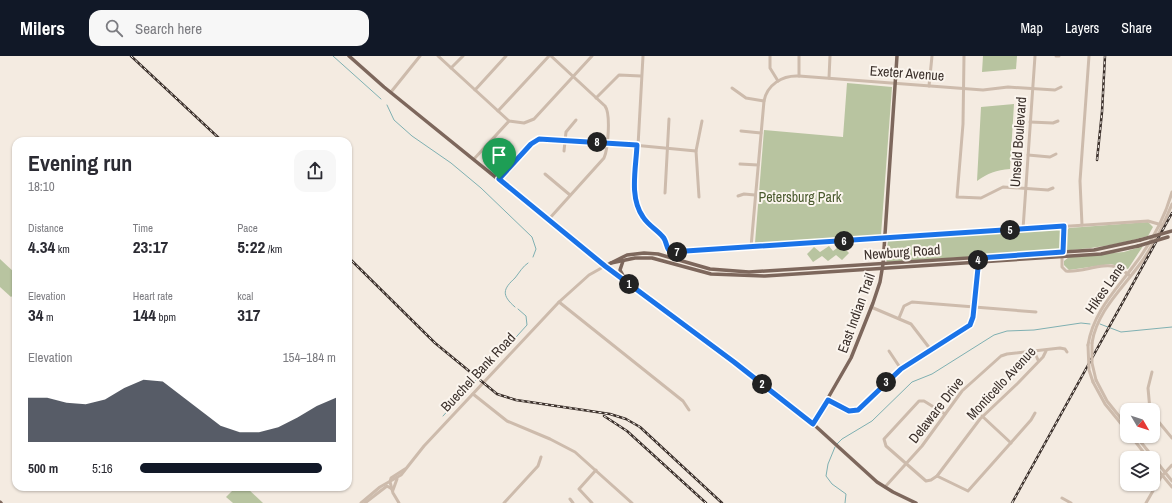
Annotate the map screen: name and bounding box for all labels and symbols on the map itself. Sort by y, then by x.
street label: Exeter Avenue [869,61,945,85]
street label: Unseld Boulevard [1006,96,1030,188]
pin: 8 [587,132,607,152]
pin [482,138,516,179]
park label: Petersburg Park [759,188,842,206]
pin: 5 [1000,220,1020,240]
pin: 6 [834,231,854,251]
street label: Newburg Road [863,240,941,264]
pin: 7 [667,242,687,262]
pin: 4 [968,250,988,270]
street label: Hikes Lane [1081,259,1129,317]
street label: East Indian Trail [833,271,879,355]
pin: 1 [619,274,639,294]
street label: Buechel Bank Road [437,329,519,415]
street label: Monticello Avenue [962,343,1040,423]
pin: 3 [876,372,896,392]
street label: Delaware Drive [905,373,967,447]
pin: 2 [752,374,772,394]
north arrow [1120,403,1160,443]

